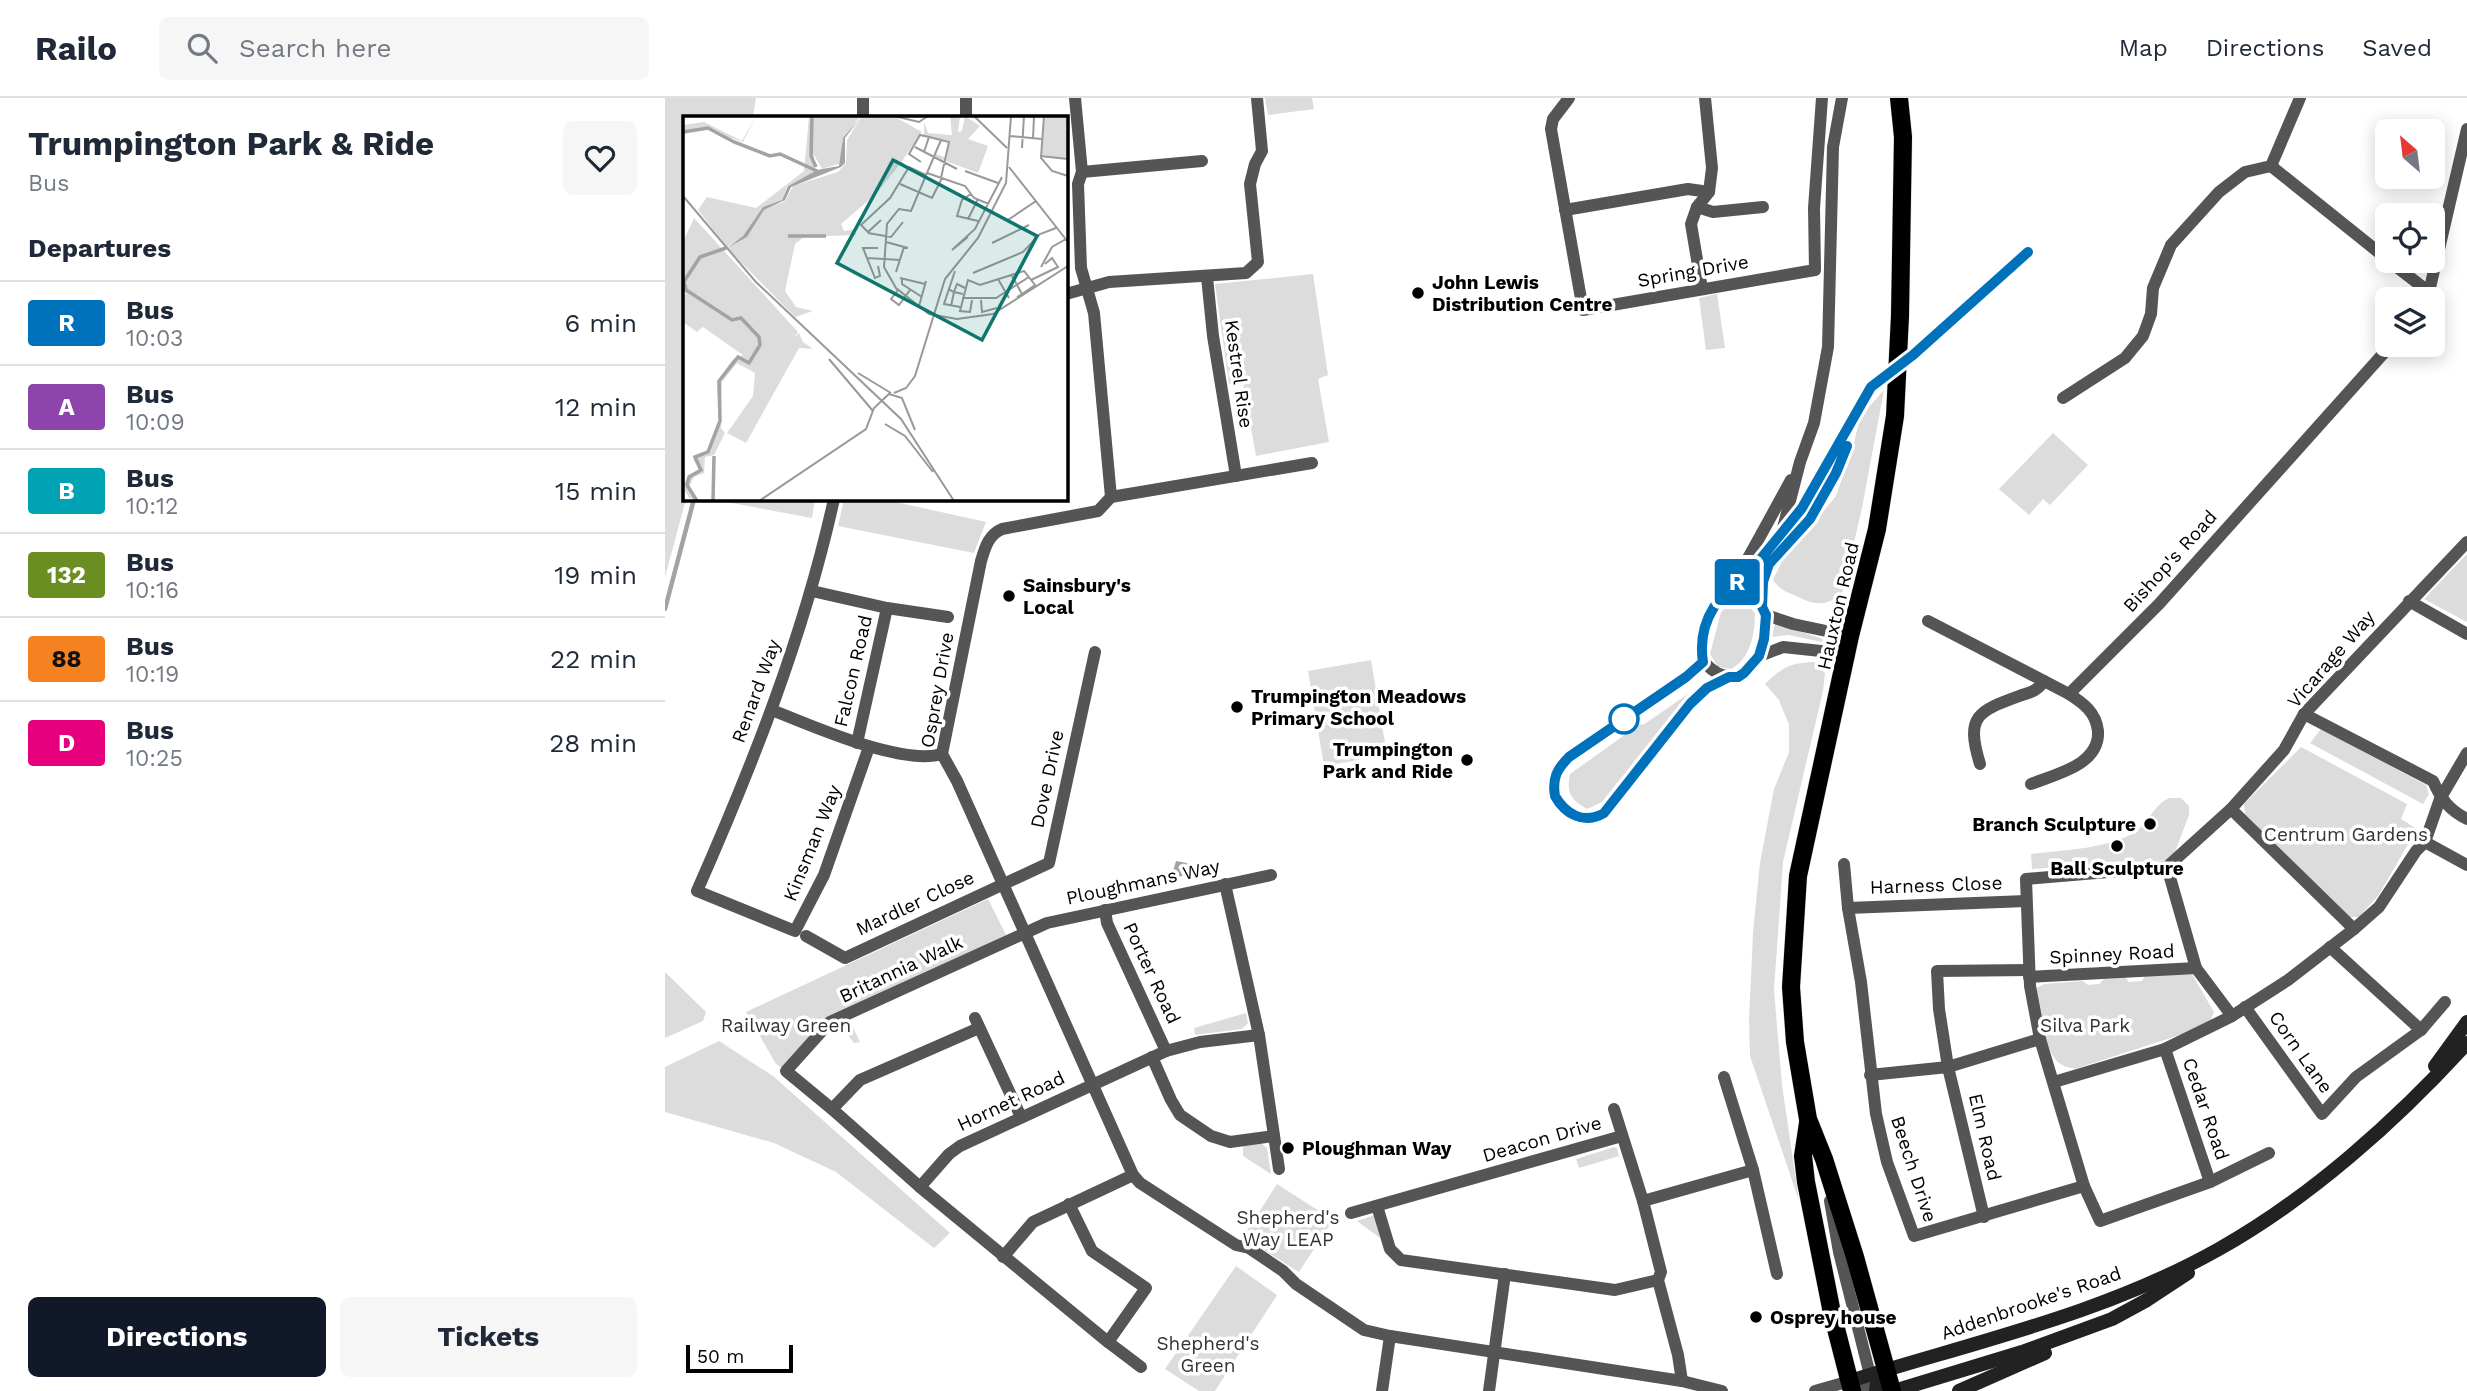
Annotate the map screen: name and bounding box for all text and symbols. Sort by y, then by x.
search box [159,17,649,80]
text: Railo [35,29,117,68]
icon: search [183,29,221,67]
text: Search here [239,33,391,63]
text: Map [2119,34,2168,62]
text: Directions [2206,34,2324,62]
text: Saved [2362,34,2432,62]
inset map [683,116,1067,500]
north arrow [2375,119,2445,189]
map controls [2375,119,2445,357]
button: heart [563,121,637,195]
text: Trumpington Park & Ride [28,124,434,163]
text: Bus [28,170,69,197]
button: locate [2375,203,2445,273]
text: Departures [28,233,171,263]
street label: Spring Drive [1636,250,1750,292]
place label: John Lewis Distribution Centre [1432,271,1612,316]
marker: John Lewis Distribution Centre [1410,285,1426,301]
button: layers [2375,287,2445,357]
text: Bus [126,295,174,325]
text: 6 min [565,308,637,338]
text: R [58,309,75,337]
street label: Kestrel Rise [1220,318,1258,430]
text: 10:03 [126,325,183,352]
text: Bus [126,379,174,409]
text: 12 min [555,392,637,422]
text: A [58,393,75,421]
text: 10:09 [126,409,185,436]
text: Bus [126,463,174,493]
text: 15 min [555,476,637,506]
text: B [58,477,75,505]
text: 10:12 [126,493,178,520]
street label: Bishop's Road [2118,505,2222,617]
street label: Hauxton Road [1812,540,1864,672]
text: Bus [126,547,174,577]
line badge: R [1714,559,1760,605]
text: 19 min [554,560,637,590]
text: 132 [47,561,86,589]
text: R [1729,568,1745,596]
place label: Sainsbury's Local [1023,574,1131,619]
text: 10:16 [126,577,179,604]
marker: Sainsbury's Local [1001,588,1017,604]
street label: Vicarage Way [2282,605,2380,712]
street label: Falcon Road [829,613,877,729]
street label: Osprey Drive [916,630,958,750]
text: Bus [126,631,174,661]
street label: Renard Way [727,636,785,746]
text: 22 min [550,644,637,674]
text: 88 [51,645,82,673]
text: 10:19 [126,661,179,688]
place label: Trumpington Meadows Primary School [1251,685,1466,730]
marker: Trumpington Meadows Primary School [1229,699,1245,715]
unlabelled marker [1609,704,1639,734]
text: Bus [126,715,174,745]
text: 28 min [549,728,637,758]
street label: Dove Drive [1025,728,1069,830]
text: D [58,729,75,757]
place label: Trumpington Park and Ride [1323,738,1453,783]
text: 10:25 [126,745,183,772]
marker: Trumpington Park and Ride [1459,752,1475,768]
street label: Kinsman Way [778,781,846,905]
place label: Branch Sculpture [1972,813,2136,836]
marker: Branch Sculpture [2142,816,2158,832]
park label: Centrum Gardens [2264,823,2428,846]
marker: Ball Sculpture [2109,838,2125,854]
street label: Ploughmans Way [1064,854,1222,910]
place label: Ball Sculpture [2050,857,2184,880]
street label: Mardler Close [852,866,978,940]
street label: Harness Close [1869,871,2003,899]
street label: Porter Road [1119,919,1185,1027]
street label: Britannia Walk [836,930,967,1008]
street label: Spinney Road [2049,939,2175,969]
street label: Corn Lane [2264,1006,2338,1098]
park label: Railway Green [721,1014,851,1037]
park label: Silva Park [2040,1014,2130,1037]
street label: Cedar Road [2178,1055,2234,1163]
street label: Hornet Road [953,1066,1069,1136]
street label: Elm Road [1964,1091,2006,1183]
street label: Deacon Drive [1480,1111,1604,1167]
street label: Beech Drive [1886,1113,1942,1225]
place label: Ploughman Way [1302,1137,1452,1160]
marker: Ploughman Way [1280,1140,1296,1156]
park label: Shepherd's Way LEAP [1236,1206,1340,1251]
street label: Addenbrooke's Road [1938,1261,2124,1345]
button: Directions [28,1297,326,1377]
button: Tickets [340,1297,637,1377]
place label: Osprey house [1770,1306,1896,1329]
marker: Osprey house [1748,1309,1764,1325]
park label: Shepherd's Green [1156,1332,1260,1377]
scale bar [686,1342,793,1374]
text: 50 m [697,1345,744,1368]

